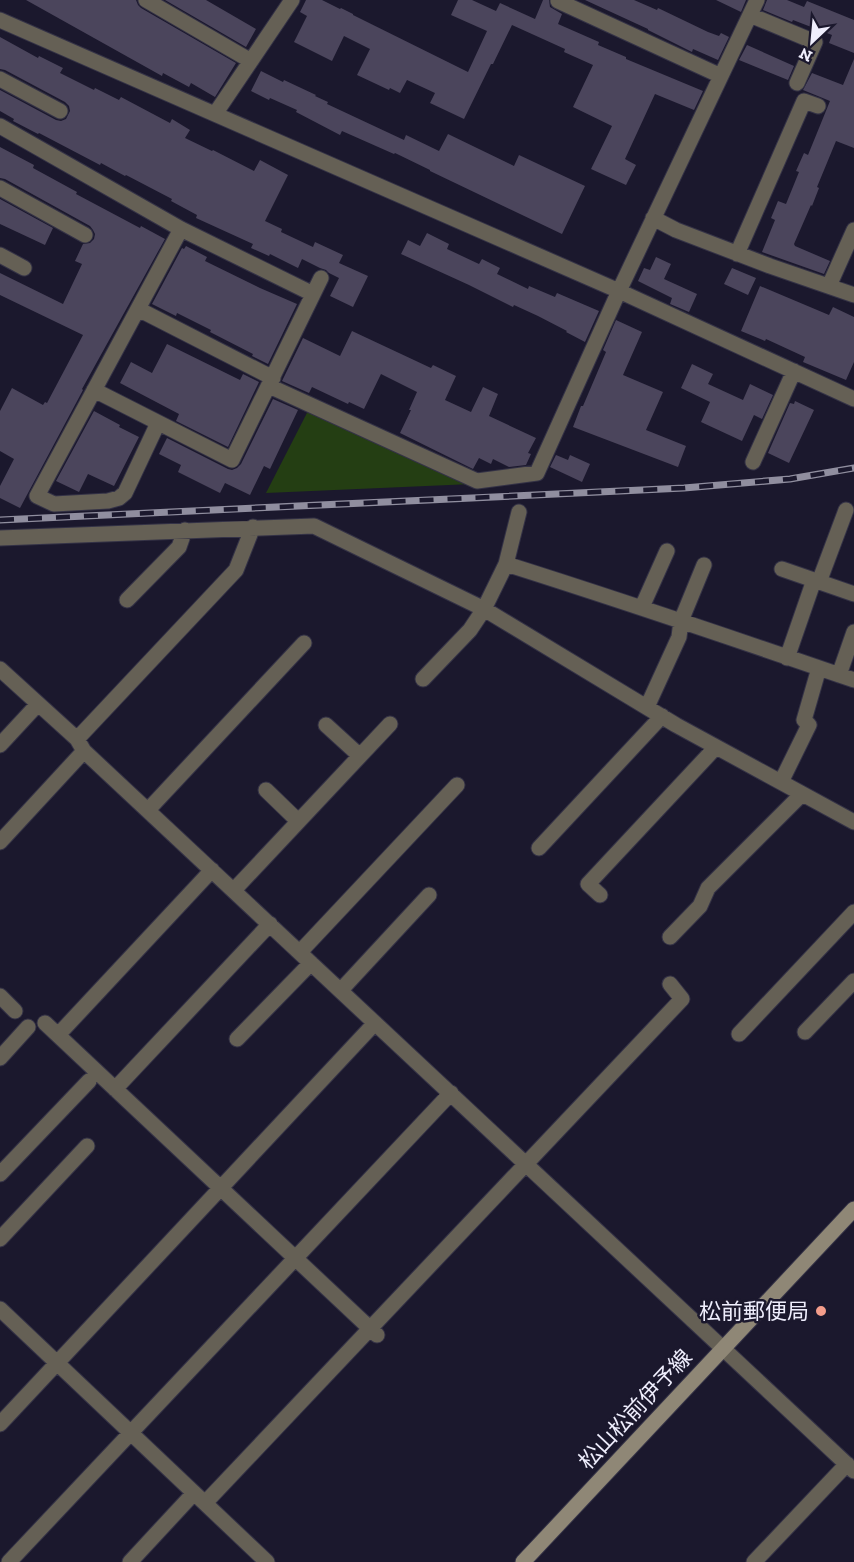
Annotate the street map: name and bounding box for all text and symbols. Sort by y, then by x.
north arrow [782,12,842,72]
text: N [796,44,815,66]
place label: 松前郵便局 [699,1298,809,1325]
marker: 松前郵便局 [814,1304,828,1318]
street label: 松山松前伊予線 [573,1344,698,1475]

